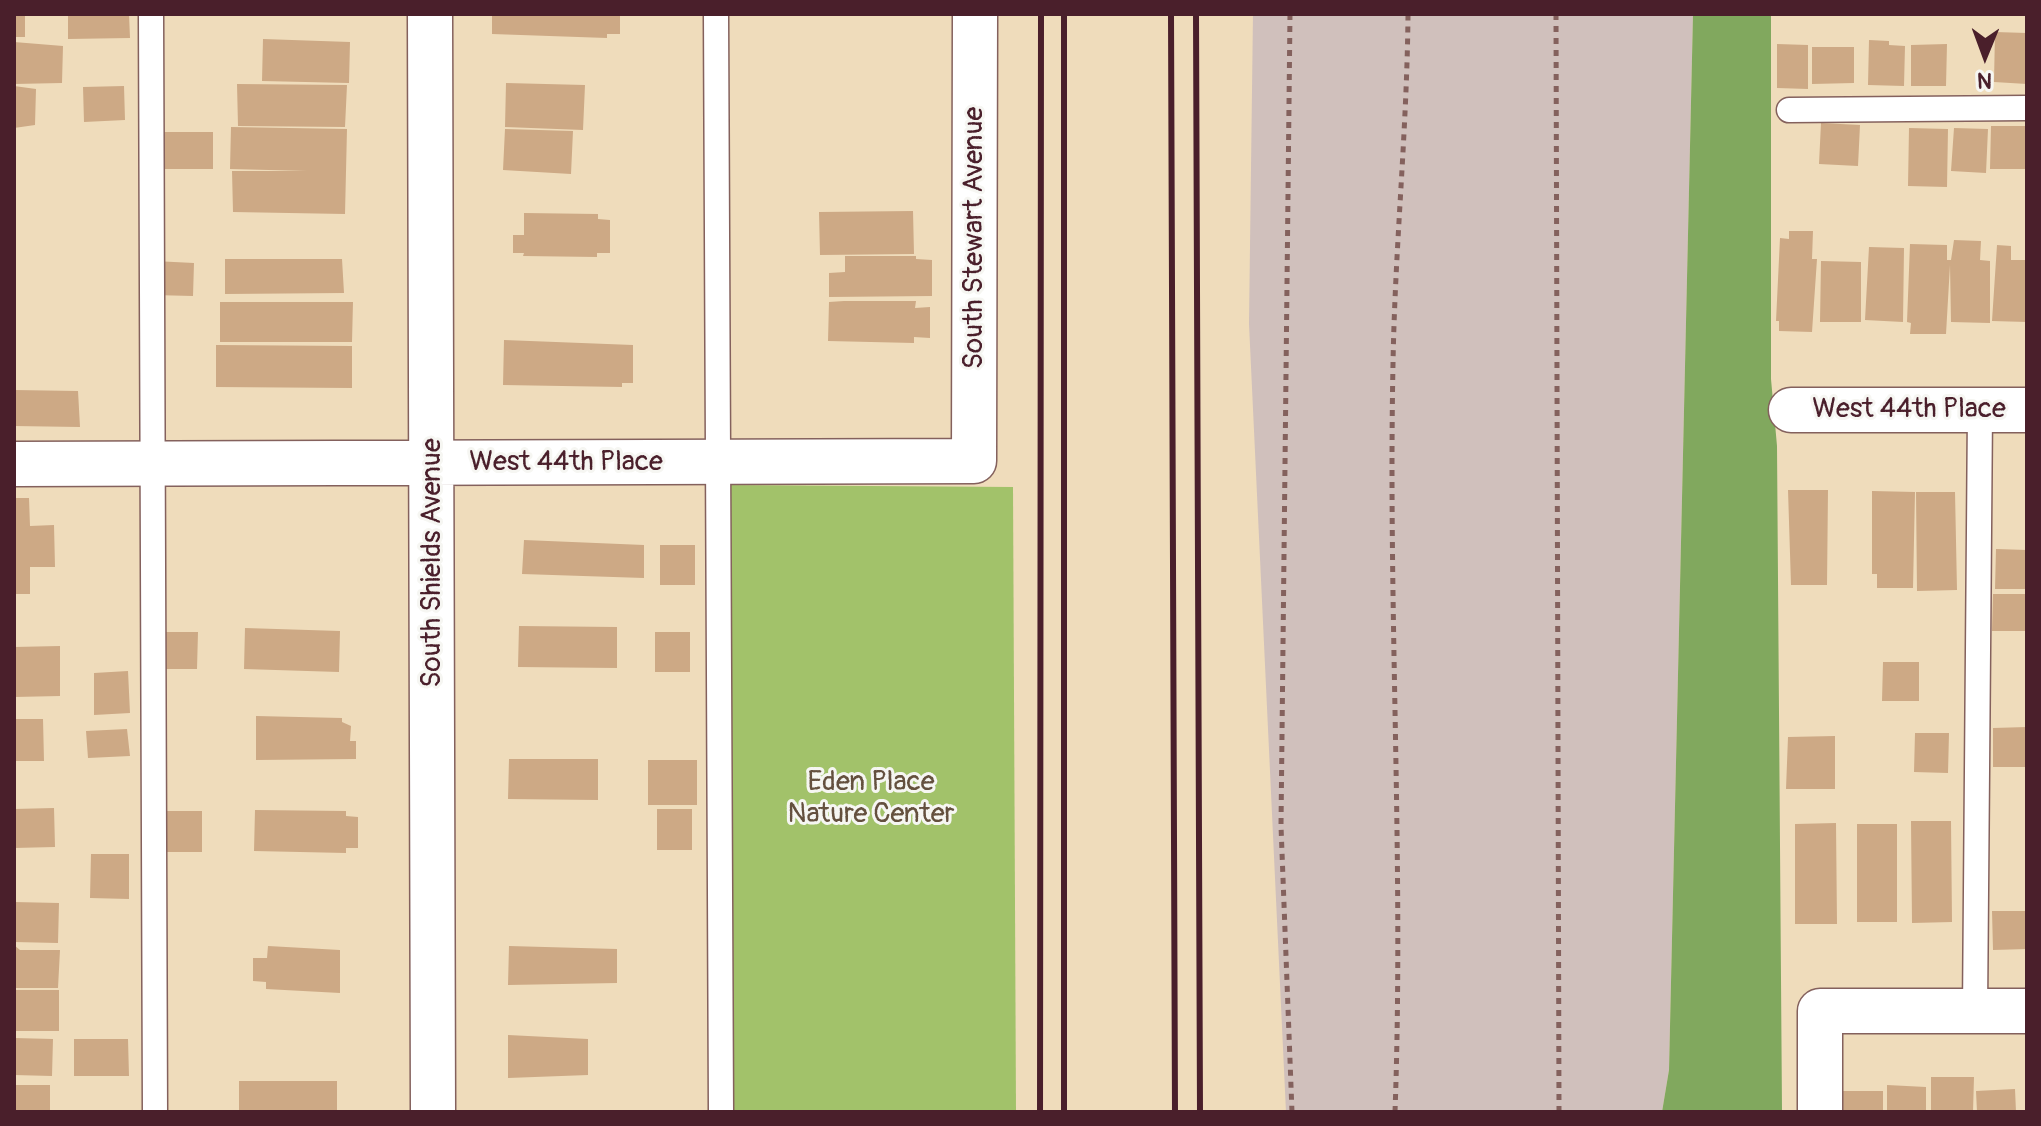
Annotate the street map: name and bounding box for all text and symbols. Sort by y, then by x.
north arrow [1945,16,2025,96]
text: N [1977,66,1992,94]
street label: South Stewart Avenue [958,107,992,369]
street label: West 44th Place [1812,393,2006,427]
street label: South Shields Avenue [416,438,450,688]
street label: West 44th Place [469,446,663,480]
park label: Eden Place Nature Center [788,766,954,832]

